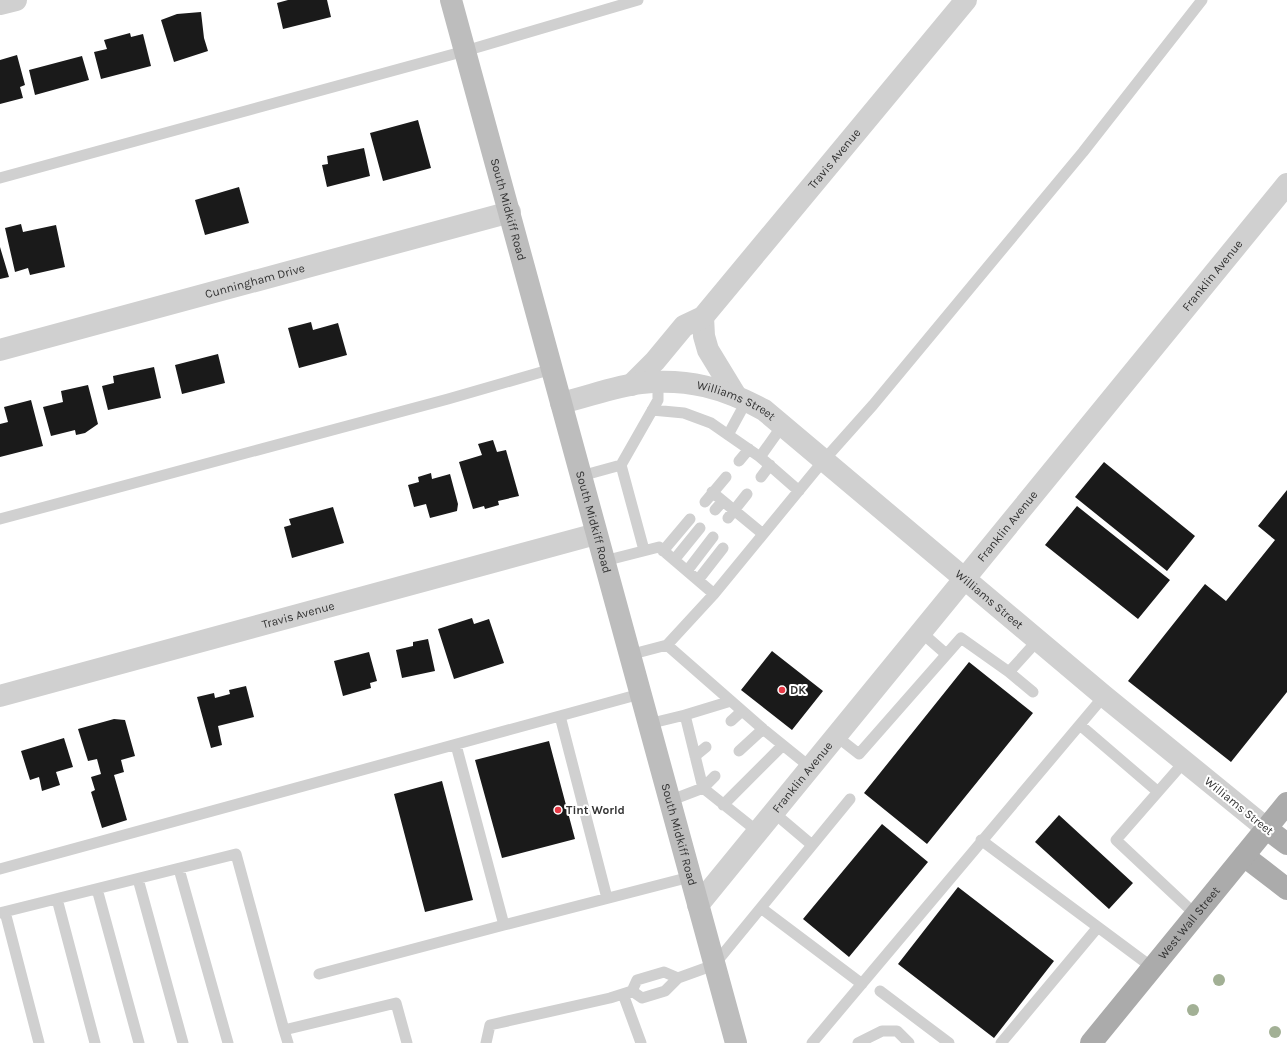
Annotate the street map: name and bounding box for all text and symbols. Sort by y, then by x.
street label: Travis Avenue [805,126,863,192]
street label: South Midkiff Road [488,156,529,262]
street label: Franklin Avenue [1179,237,1246,314]
street label: Cunningham Drive [203,261,306,301]
street label: Williams Street [696,378,779,424]
street label: South Midkiff Road [573,469,614,575]
street label: Franklin Avenue [974,488,1041,565]
street label: Williams Street [952,567,1027,632]
street label: Travis Avenue [260,598,336,631]
place label: DK [790,683,806,697]
marker: DK [777,685,787,695]
street label: Franklin Avenue [769,739,836,816]
street label: Williams Street [1202,774,1277,838]
street label: South Midkiff Road [658,782,700,887]
place label: Tint World [566,803,625,817]
marker: Tint World [553,805,563,815]
street label: West Wall Street [1155,883,1223,962]

